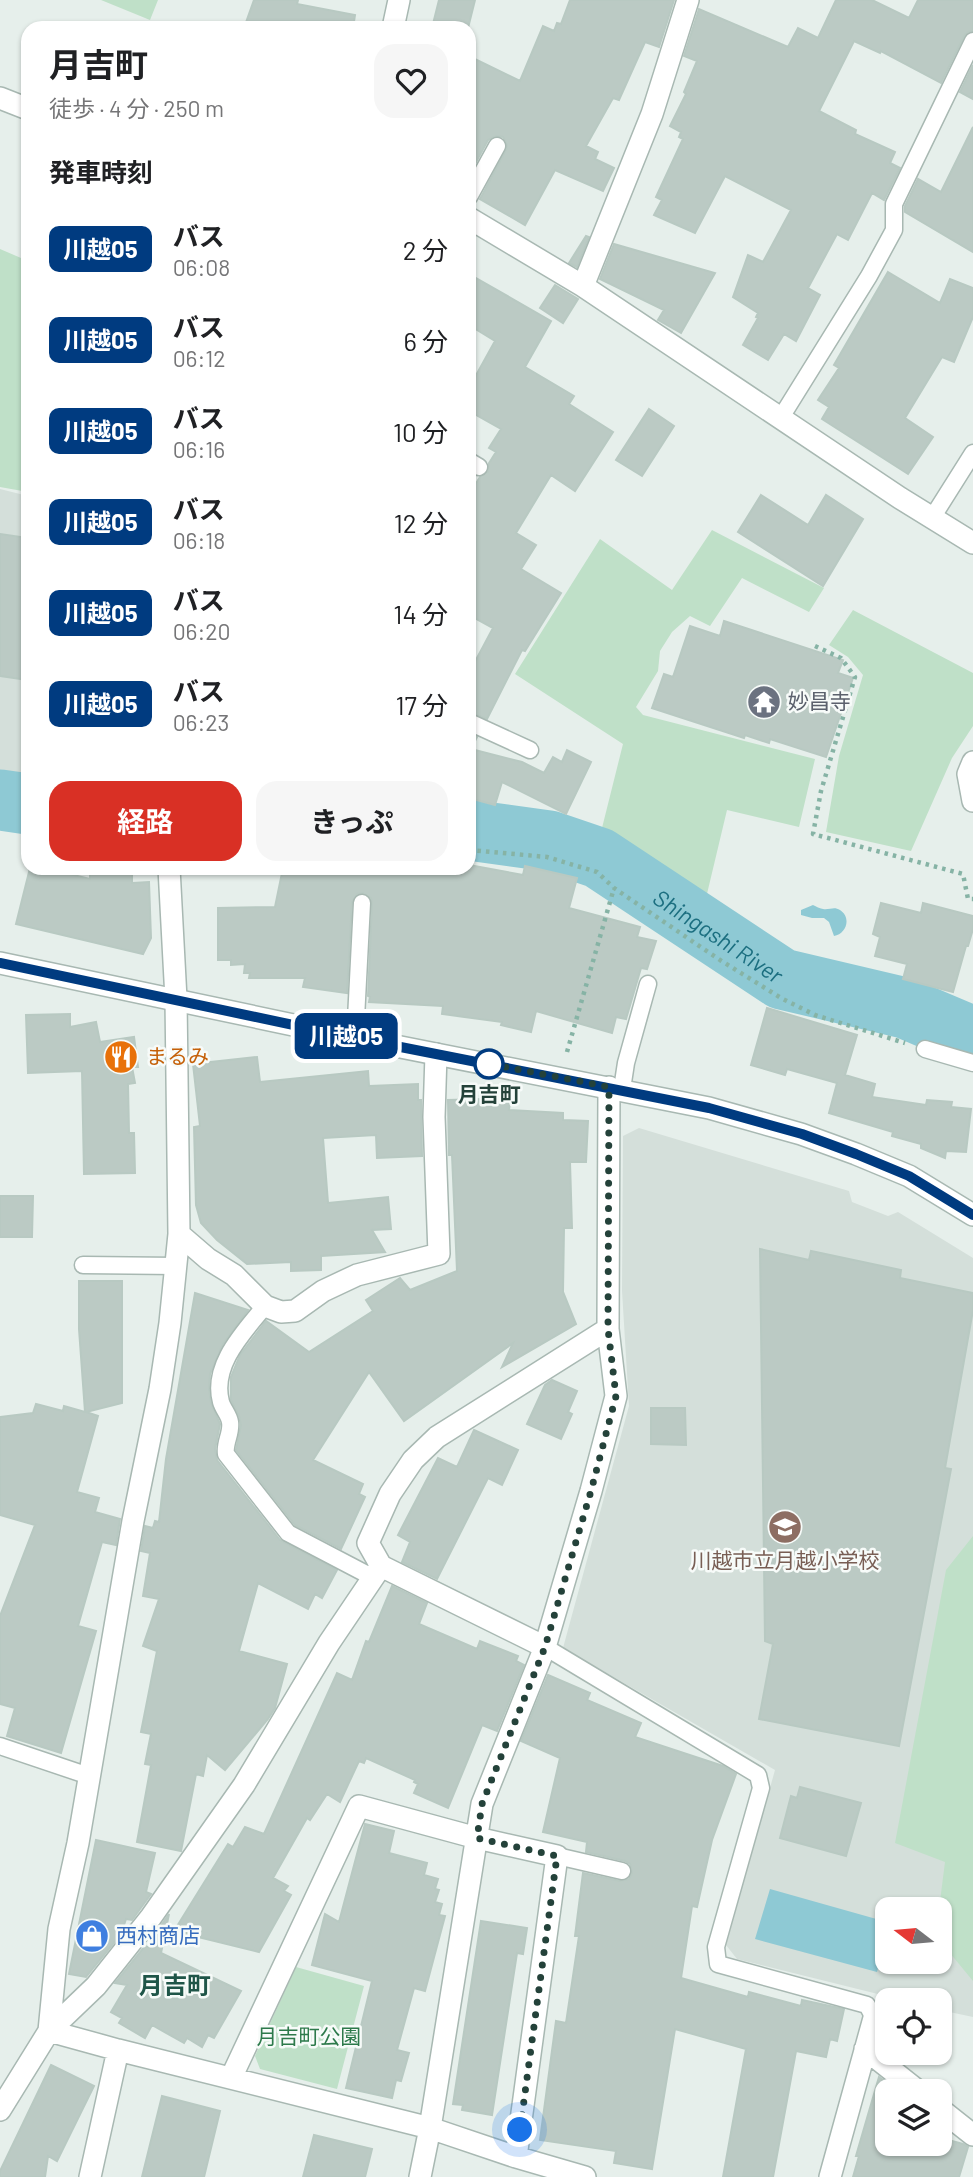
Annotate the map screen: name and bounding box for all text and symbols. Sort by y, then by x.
text: 月吉町 [49,44,148,84]
button: heart [374,44,448,118]
text: 徒歩 · 4 分 · 250 m [49,94,224,122]
text: 発車時刻 [49,156,153,187]
text: バス [173,220,225,251]
text: 川越05 [63,234,138,263]
text: 2 分 [403,234,448,265]
text: 06:08 [173,253,230,281]
text: バス [173,311,225,342]
text: 川越05 [63,325,138,354]
text: 6 分 [403,325,448,356]
text: 06:12 [173,344,226,372]
text: バス [173,402,225,433]
text: 川越05 [63,416,138,445]
text: 10 分 [393,416,448,447]
text: 06:16 [173,435,225,463]
text: バス [173,493,225,524]
text: 川越05 [63,507,138,536]
text: 12 分 [394,507,448,538]
text: 06:18 [173,526,225,554]
text: バス [173,584,225,615]
text: 川越05 [63,598,138,627]
text: 14 分 [393,598,448,629]
text: 06:20 [173,617,231,645]
text: バス [173,675,225,706]
temple icon: 妙昌寺 [745,683,783,721]
place label: 妙昌寺 [788,688,851,713]
text: 川越05 [63,689,138,718]
text: 17 分 [395,689,448,720]
text: 06:23 [173,708,229,736]
button: 経路 [49,781,242,861]
button: きっぷ [256,781,448,861]
water label: Shingashi River [648,883,789,989]
line badge: 川越05 [297,1013,395,1059]
text: 川越05 [309,1021,383,1050]
restaurant icon: まるみ [102,1038,140,1076]
place label: まるみ [146,1043,209,1068]
marker: 月吉町 [474,1049,504,1079]
place label: 月吉町 [458,1081,521,1106]
school or university icon: 川越市立月越小学校 [766,1508,804,1546]
place label: 川越市立月越小学校 [691,1547,880,1572]
north arrow [875,1897,952,1974]
map controls [875,1897,952,2156]
shop icon: 西村商店 [73,1917,111,1955]
place label: 西村商店 [116,1922,200,1947]
district label: 月吉町 [139,1970,211,1999]
button: locate [875,1988,952,2065]
park label: 月吉町公園 [257,2023,362,2048]
button: layers [875,2079,952,2156]
your location [502,2112,537,2147]

